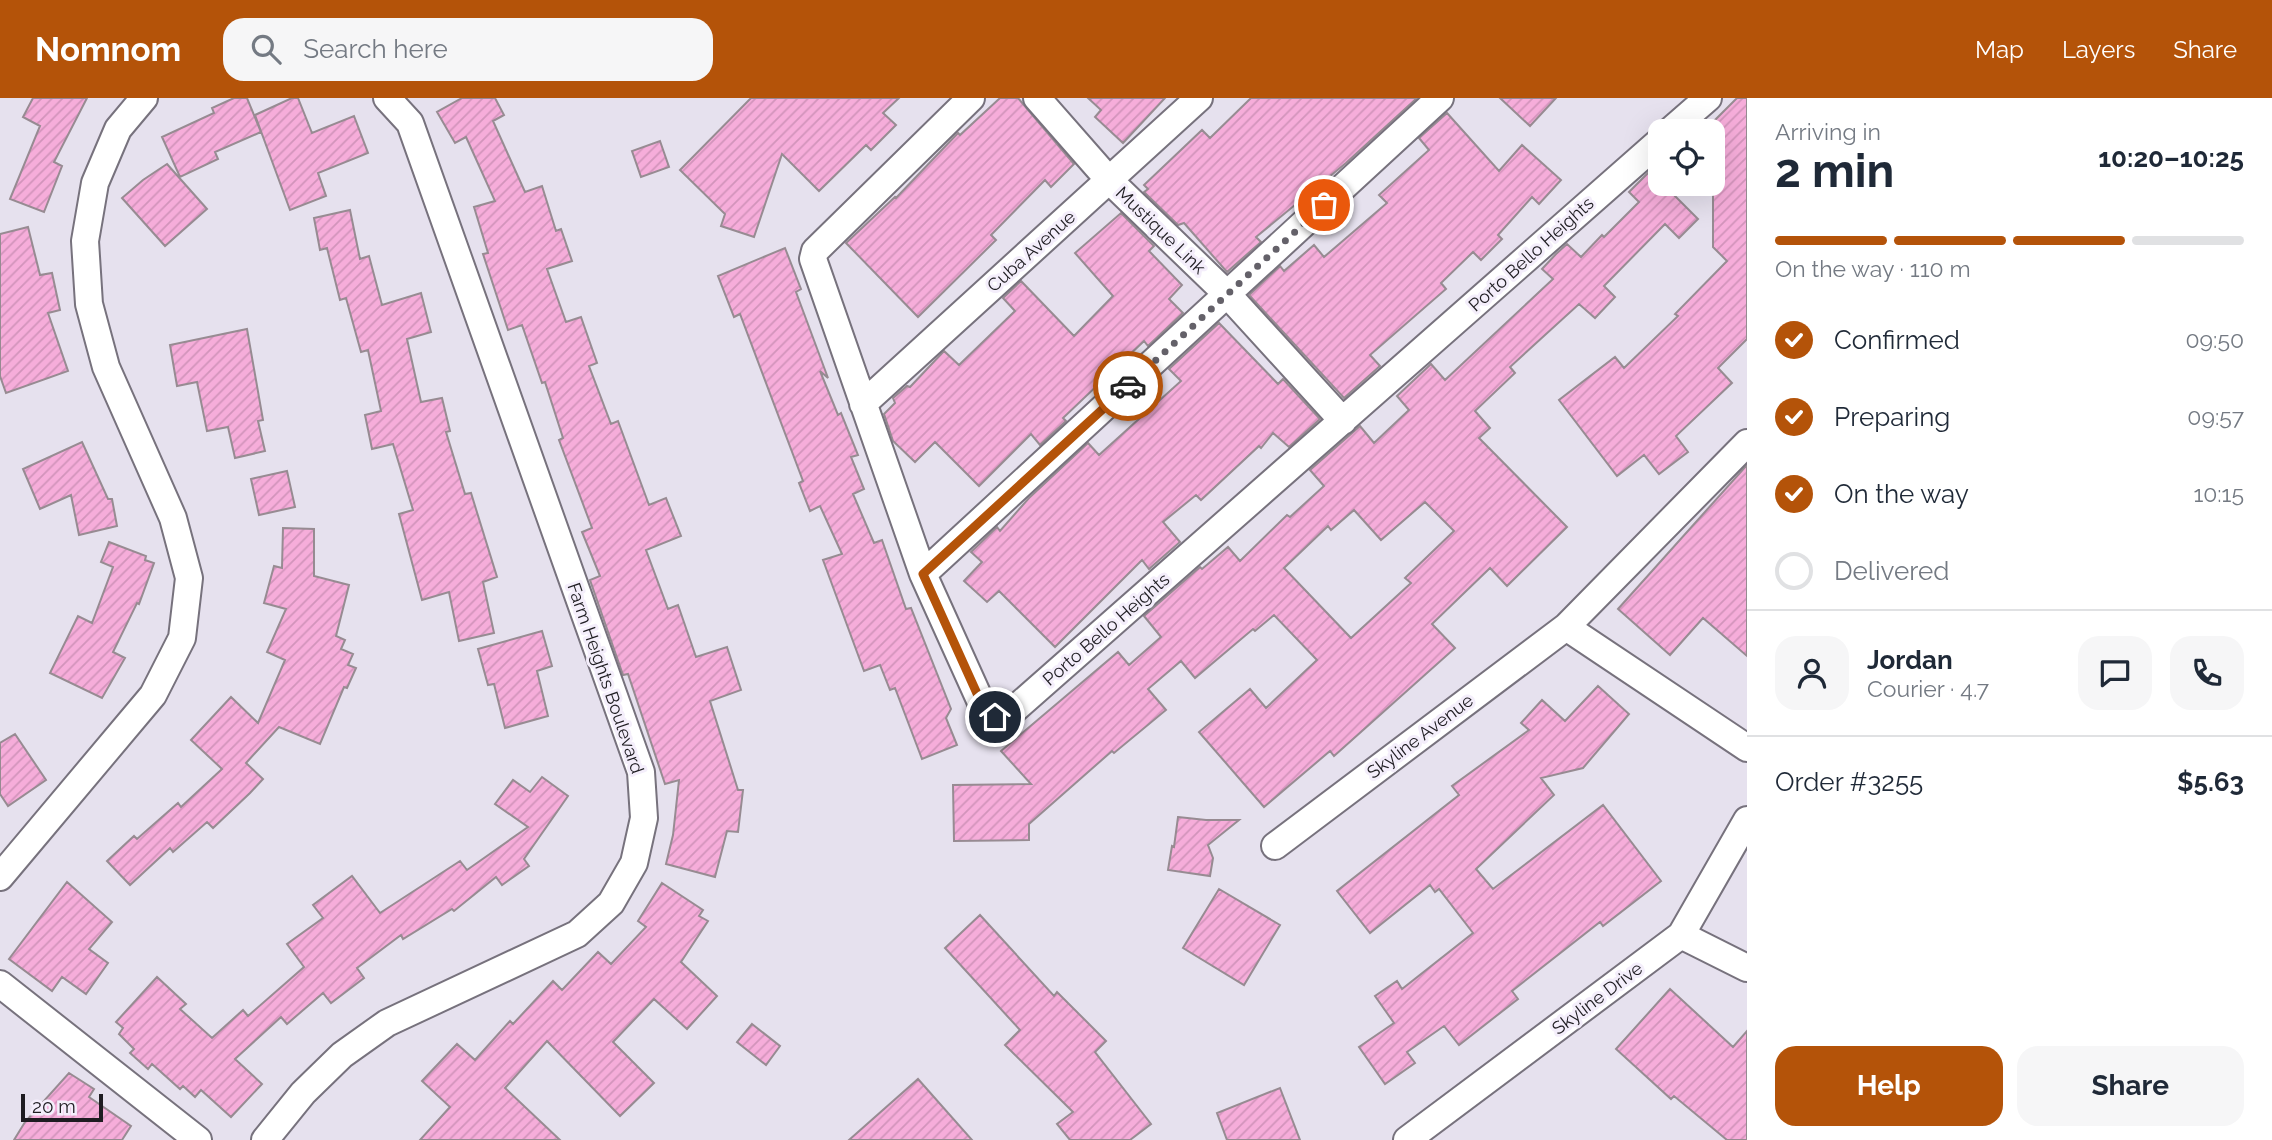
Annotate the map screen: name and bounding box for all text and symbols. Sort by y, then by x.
search box [223,18,713,81]
text: Nomnom [35,30,181,69]
icon: search [247,30,285,68]
text: Search here [303,34,448,64]
text: Map [1975,35,2024,64]
text: Layers [2062,35,2135,64]
text: Share [2173,35,2237,64]
text: Arriving in [1775,118,1881,145]
map controls [1648,119,1725,196]
button: locate [1648,119,1725,196]
text: 10:20–10:25 [2098,143,2244,173]
text: 2 min [1775,144,1894,198]
pin [1294,175,1354,235]
street label: Mustique Link [1112,182,1211,278]
icon: bag [1305,186,1343,224]
street label: Porto Bello Heights [1464,192,1598,316]
street label: Cuba Avenue [983,206,1080,296]
text: On the way · 110 m [1775,255,1971,282]
icon: check [1775,321,1813,359]
text: Confirmed [1834,325,1960,355]
text: 09:50 [2186,326,2244,353]
courier [1093,351,1163,421]
icon: car [1109,367,1147,405]
icon: check [1775,398,1813,436]
text: Preparing [1834,402,1950,432]
text: 09:57 [2187,403,2244,430]
icon: check [1775,475,1813,513]
text: On the way [1834,479,1969,509]
text: 10:15 [2193,480,2244,507]
text: Delivered [1834,556,1949,586]
street label: Porto Bello Heights [1038,568,1174,690]
street label: Farm Heights Boulevard [563,580,649,776]
button: person [1775,636,1849,710]
button: chat [2078,636,2152,710]
button: phone [2170,636,2244,710]
text: Jordan [1867,645,1953,675]
text: Courier · 4.7 [1867,675,1989,702]
pin [965,687,1025,747]
street label: Skyline Avenue [1363,689,1477,783]
icon: home [976,698,1014,736]
text: Order #3255 [1775,767,1923,797]
text: $5.63 [2177,767,2244,797]
street label: Skyline Drive [1548,957,1647,1039]
button: Help [1775,1046,2003,1126]
button: Share [2017,1046,2244,1126]
scale bar [21,1091,103,1123]
text: 20 m [32,1095,76,1117]

